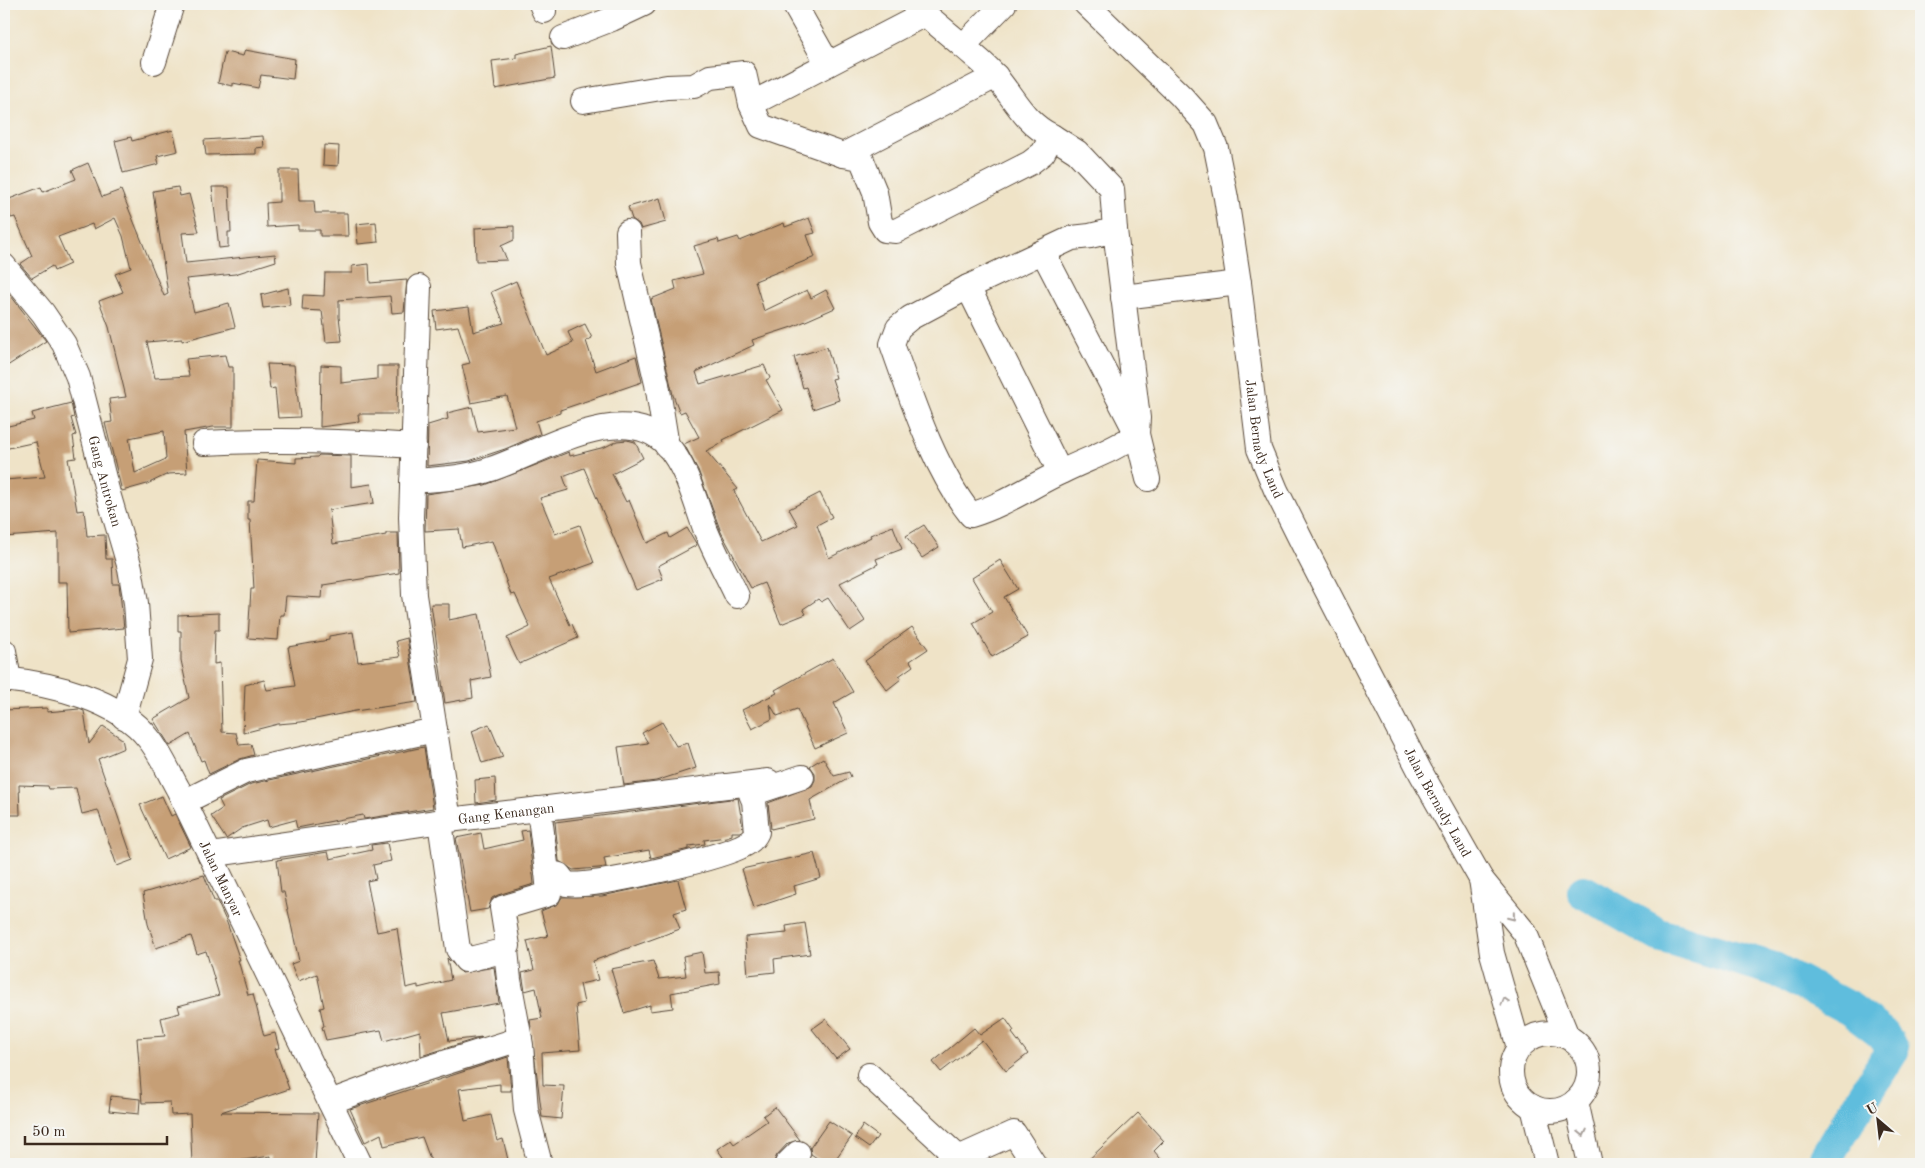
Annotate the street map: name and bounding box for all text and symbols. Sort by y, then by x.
street label: Jalan Bernady Land [1243,378,1285,501]
street label: Gang Antrokan [85,434,124,529]
street label: Jalan Bernady Land [1401,746,1473,860]
street label: Gang Kenangan [457,801,556,827]
street label: Jalan Manyar [196,839,245,919]
one-way arrow [1506,911,1514,920]
one-way arrow [1501,997,1511,1005]
north arrow [1852,1096,1902,1146]
text: U [1864,1101,1881,1118]
scale bar [25,1113,168,1145]
text: 50 m [32,1125,66,1140]
one-way arrow [1577,1128,1588,1137]

